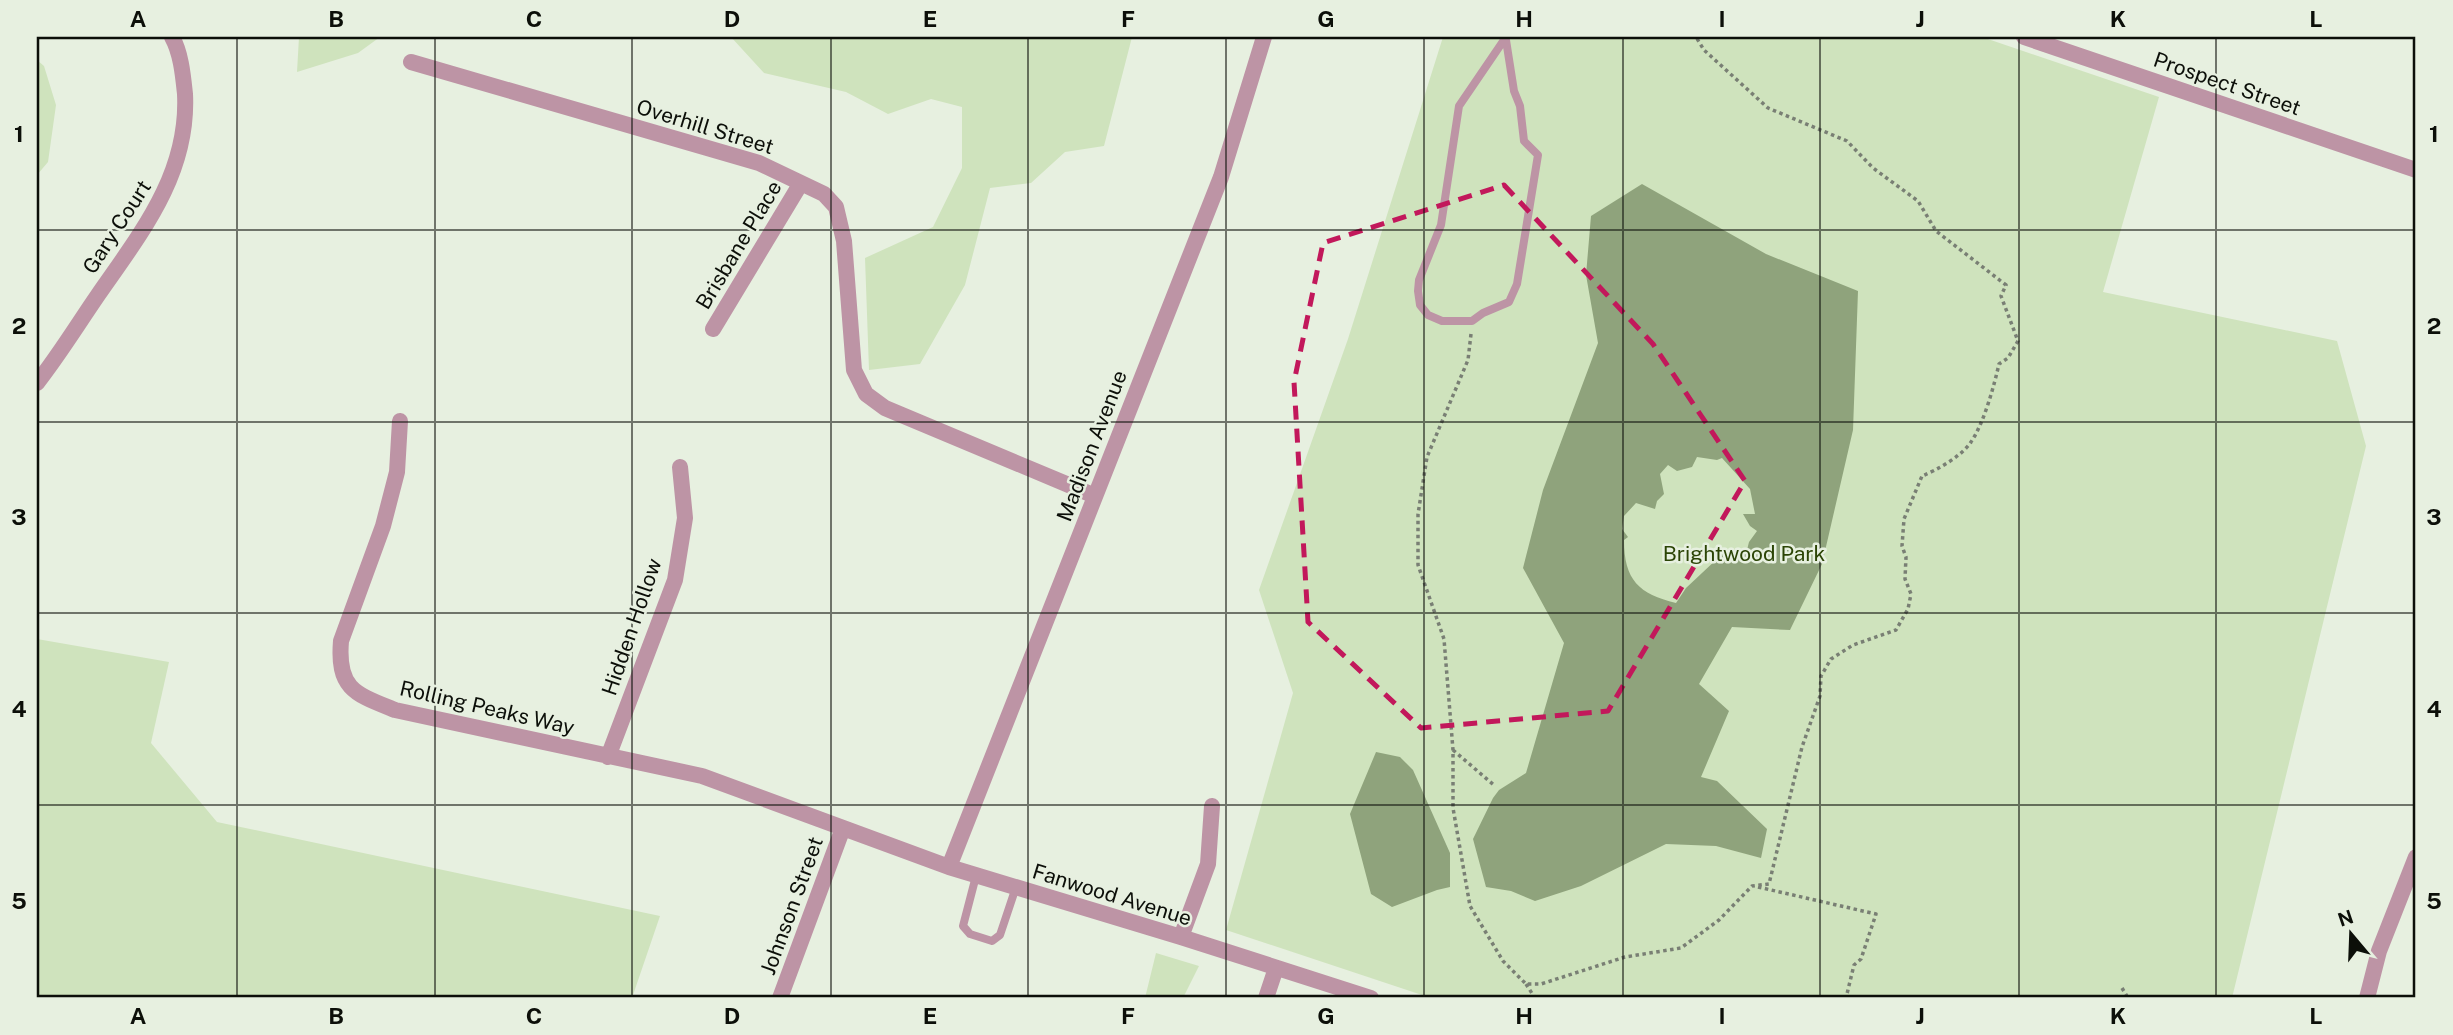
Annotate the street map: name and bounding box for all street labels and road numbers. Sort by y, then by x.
street label: Prospect Street [2150,47,2304,120]
street label: Overhill Street [633,94,777,159]
street label: Gary Court [77,175,156,278]
street label: Brisbane Place [690,176,787,314]
street label: Madison Avenue [1051,367,1132,525]
street label: Hidden Hollow [596,555,667,699]
street label: Rolling Peaks Way [397,675,577,740]
street label: Johnson Street [755,833,828,978]
street label: Fanwood Avenue [1029,858,1195,931]

